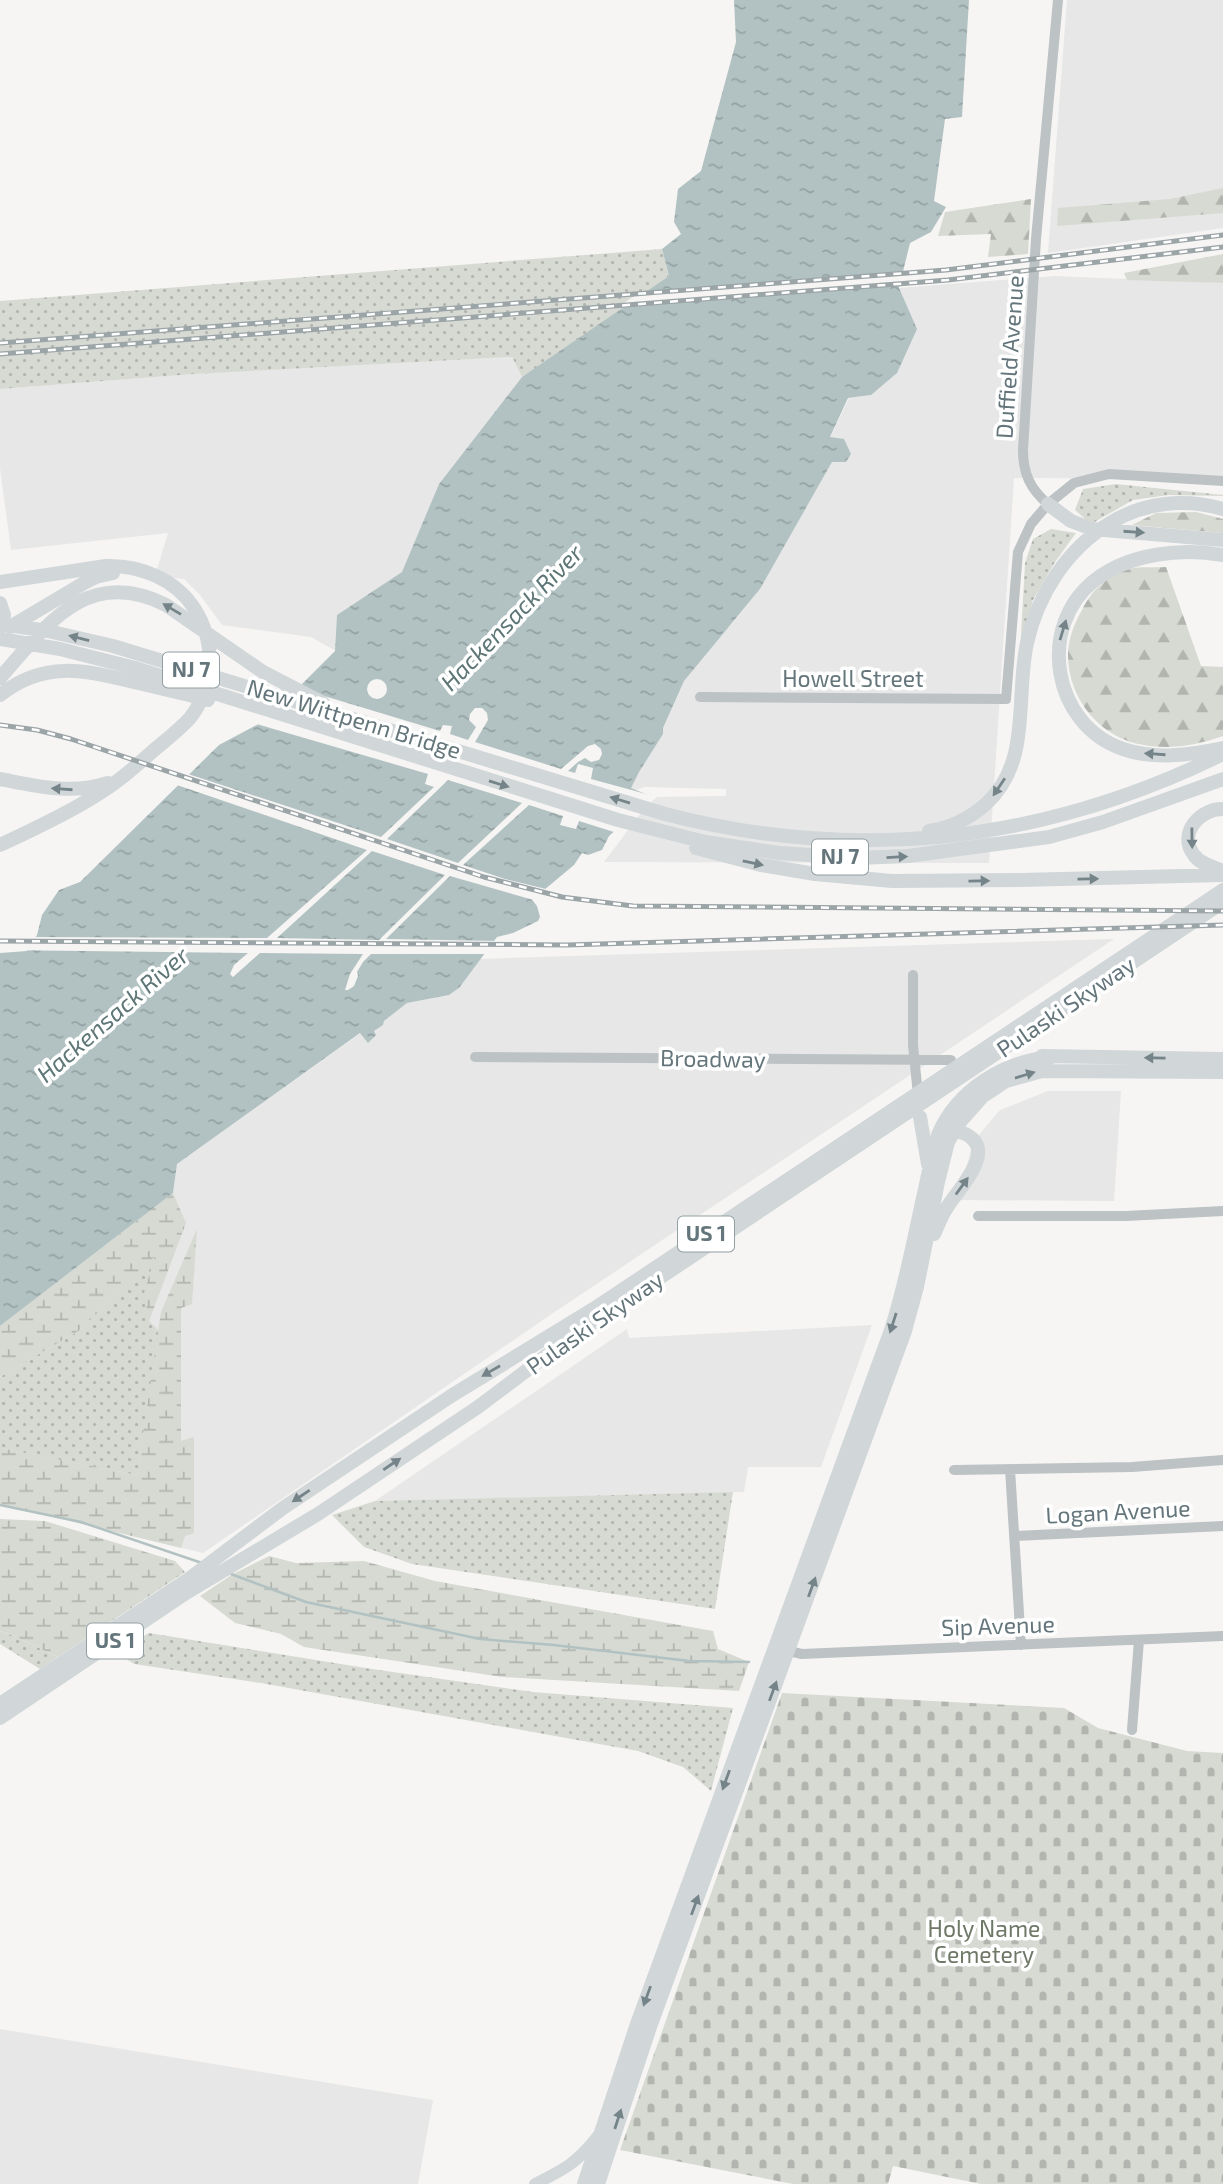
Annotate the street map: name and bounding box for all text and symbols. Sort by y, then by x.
street label: Duffield Avenue [989,274,1029,440]
one-way arrow [1123,527,1145,538]
water label: Hackensack River [434,538,588,696]
one-way arrow [162,603,181,615]
one-way arrow [1058,619,1068,640]
one-way arrow [68,632,90,643]
road number: NJ 7 [163,652,219,688]
street label: Howell Street [782,664,924,692]
street label: New Wittpenn Bridge [244,672,465,764]
one-way arrow [1144,749,1166,760]
one-way arrow [993,777,1006,797]
one-way arrow [489,779,510,789]
one-way arrow [50,783,72,794]
one-way arrow [609,795,630,805]
one-way arrow [1186,828,1197,850]
road number: NJ 7 [812,840,868,874]
one-way arrow [887,851,909,862]
one-way arrow [742,858,764,869]
one-way arrow [1078,873,1100,885]
one-way arrow [969,875,991,887]
water label: Hackensack River [30,940,194,1088]
street label: Pulaski Skyway [991,950,1140,1063]
street label: Broadway [660,1043,766,1073]
one-way arrow [1144,1052,1166,1064]
one-way arrow [1015,1069,1036,1079]
one-way arrow [955,1177,969,1195]
road number: US 1 [678,1216,734,1252]
street label: Pulaski Skyway [521,1265,668,1380]
one-way arrow [888,1313,898,1334]
one-way arrow [481,1365,500,1377]
one-way arrow [382,1458,402,1471]
one-way arrow [291,1490,310,1503]
street label: Logan Avenue [1045,1493,1191,1529]
one-way arrow [807,1576,818,1597]
street label: Sip Avenue [941,1609,1055,1641]
road number: US 1 [87,1624,143,1658]
one-way arrow [768,1681,779,1702]
one-way arrow [720,1769,731,1790]
one-way arrow [689,1894,700,1915]
park label: Holy Name Cemetery [928,1914,1040,1968]
one-way arrow [641,1985,652,2006]
one-way arrow [613,2108,624,2129]

